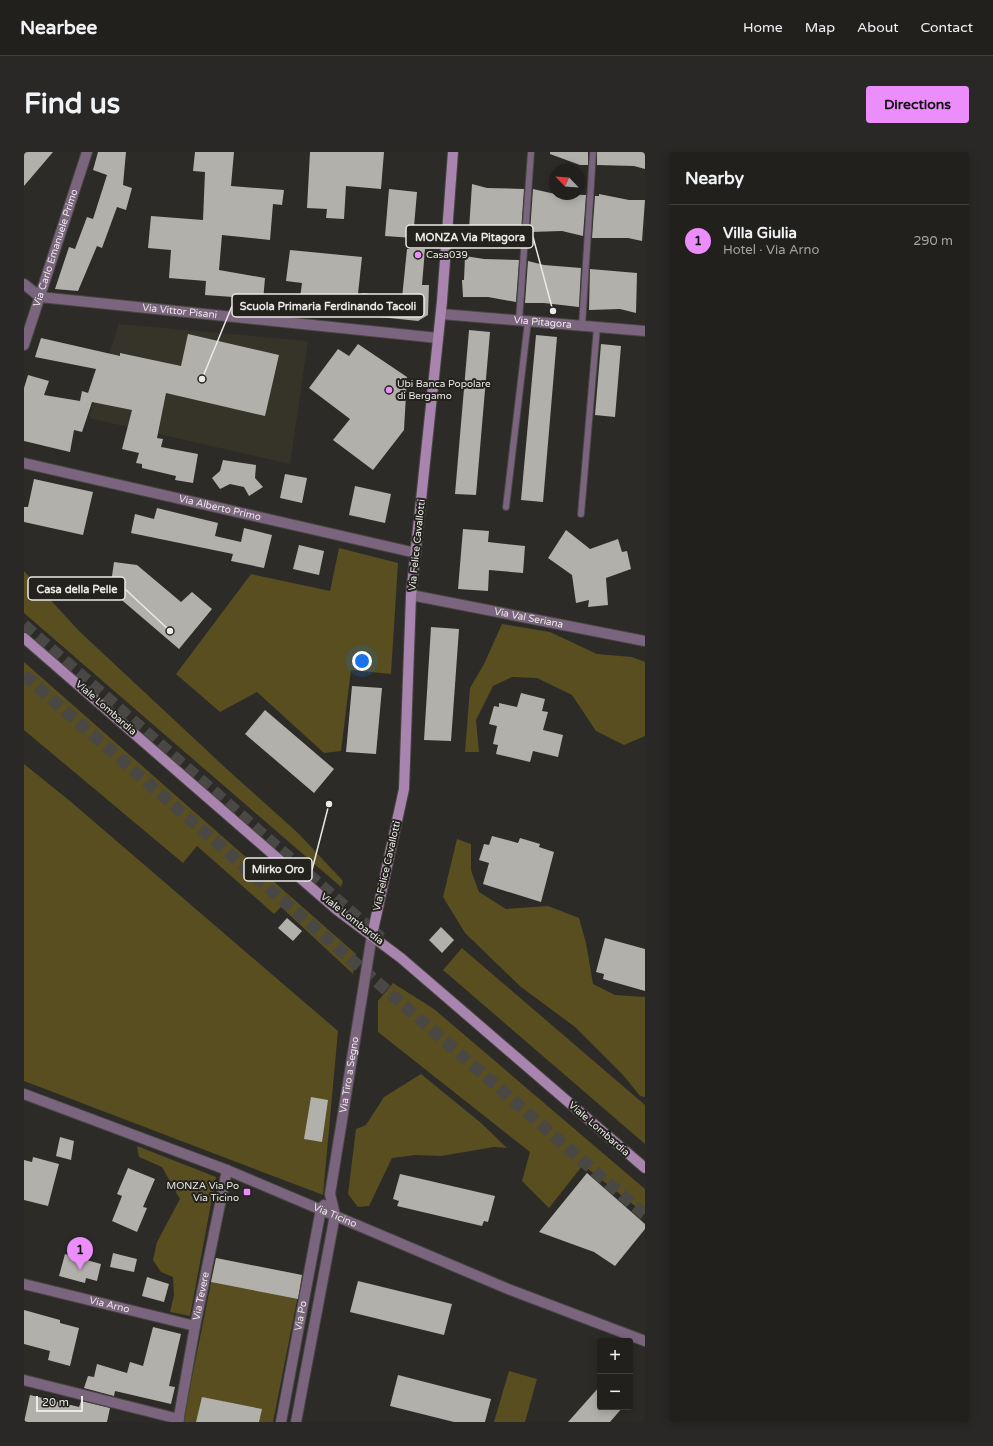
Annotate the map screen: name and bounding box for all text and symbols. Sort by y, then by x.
text: Nearbee [20,17,97,39]
text: Home [743,19,783,36]
text: Map [805,19,835,36]
text: About [857,19,899,36]
text: Contact [921,19,973,36]
button: Directions [866,86,969,123]
text: Find us [24,87,120,121]
north arrow [549,164,585,200]
text: Nearby [685,168,744,189]
street label: Via Carlo Emanuele Primo [31,188,80,308]
text: Villa Giulia [723,224,797,242]
callout: MONZA Via Pitagora [406,225,533,248]
text: MONZA Via Pitagora [415,231,525,245]
text: 1 [694,233,702,249]
text: 290 m [913,233,953,249]
text: Hotel · Via Arno [723,242,819,258]
place label: Casa039 [426,249,468,261]
marker: Casa039 [413,250,423,260]
callout: Scuola Primaria Ferdinando Tacoli [232,294,424,317]
text: Scuola Primaria Ferdinando Tacoli [240,300,417,313]
street label: Via Vittor Pisani [142,302,218,321]
street label: Via Pitagora [513,314,572,331]
place label: Ubi Banca Popolare di Bergamo [397,378,491,402]
marker: Ubi Banca Popolare di Bergamo [384,385,394,395]
street label: Via Alberto Primo [178,493,262,523]
street label: Via Felice Cavallotti [406,499,428,591]
callout: Casa della Pelle [28,577,125,600]
text: Casa della Pelle [36,583,118,596]
street label: Via Val Seriana [493,605,564,631]
your location [352,651,372,671]
street label: Viale Lombardia [73,678,139,738]
street label: Via Felice Cavallotti [371,820,403,912]
callout: Mirko Oro [244,858,312,881]
text: Mirko Oro [252,863,305,876]
street label: Viale Lombardia [318,891,386,947]
street label: Via Tiro a Segno [337,1036,361,1114]
street label: Viale Lombardia [566,1099,632,1159]
place label: MONZA Via Po Via Ticino [167,1180,239,1204]
marker: MONZA Via Po Via Ticino [242,1187,252,1197]
street label: Via Ticino [311,1201,359,1230]
pin: 1 [67,1237,93,1270]
street label: Via Tevere [190,1271,212,1321]
street label: Via Arno [88,1294,131,1316]
street label: Via Po [292,1300,310,1332]
map controls [597,1338,633,1410]
button: + [597,1338,633,1374]
button: − [597,1374,633,1410]
scale bar [36,1394,83,1413]
text: 20 m [42,1396,69,1409]

